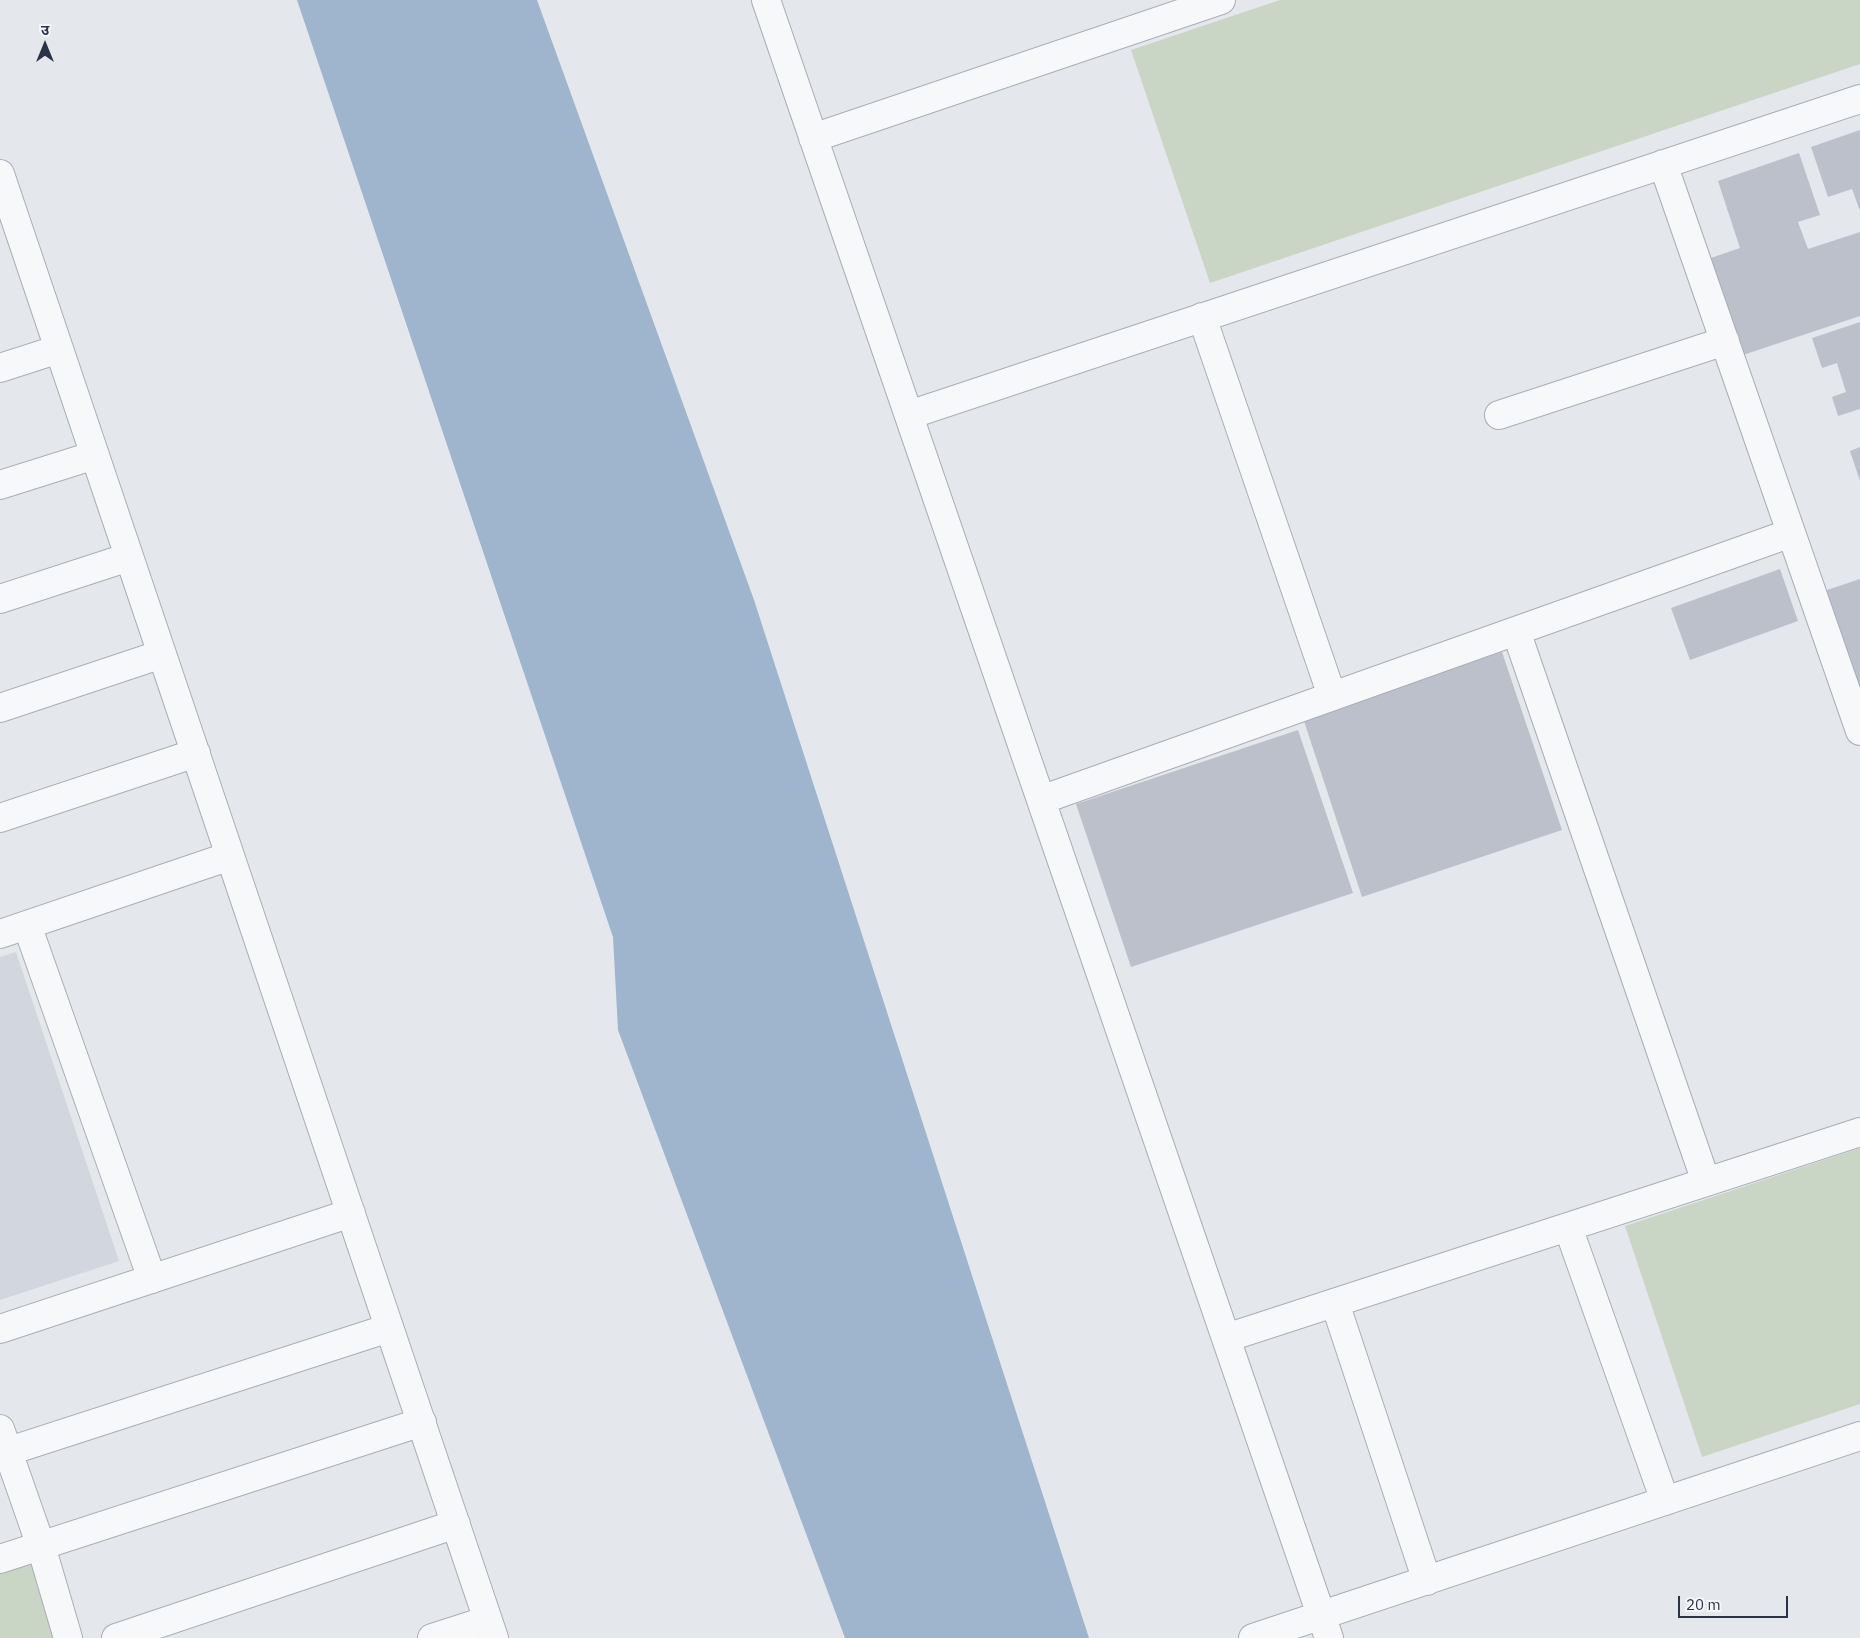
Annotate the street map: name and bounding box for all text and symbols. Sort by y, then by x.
north arrow [20,20,70,70]
text: उ [41,21,49,39]
scale bar [1680,1586,1790,1618]
text: 20 m [1686,1595,1721,1614]

